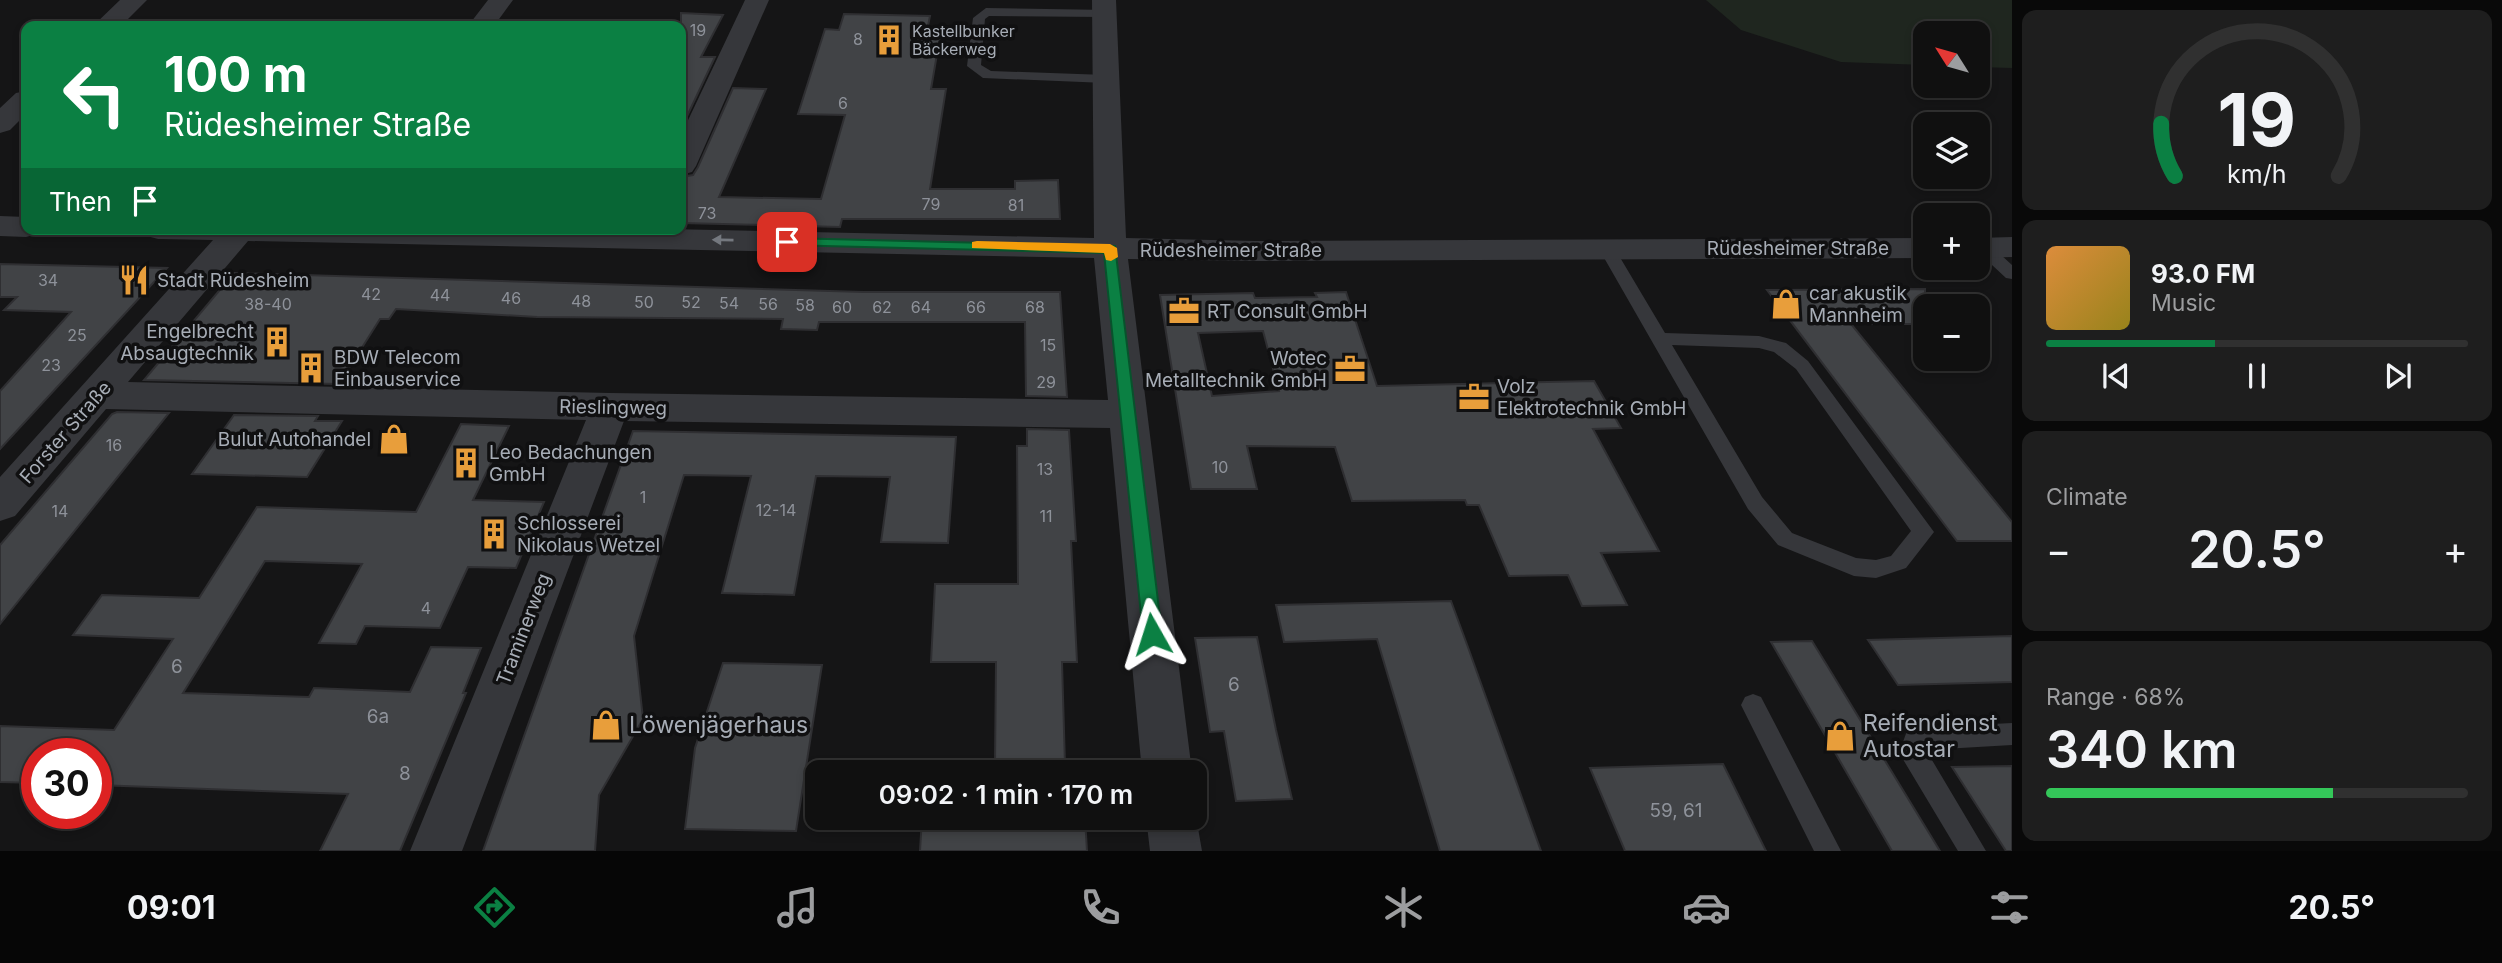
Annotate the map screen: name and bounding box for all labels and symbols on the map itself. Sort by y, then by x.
house number: 19 [690,20,706,40]
place label: Kastellbunker Bäckerweg [912,21,1015,59]
north arrow [1913,21,1990,98]
building icon: Kastellbunker Bäckerweg [872,23,906,57]
house number: 8 [853,29,863,49]
house number: 6 [838,93,848,113]
house number: 79 [922,194,940,214]
house number: 81 [1008,195,1024,215]
house number: 73 [698,203,716,223]
pin [757,212,817,272]
one-way arrow [712,235,734,246]
street label: Rüdesheimer Straße [1707,237,1889,260]
street label: Rüdesheimer Straße [1140,239,1322,262]
restaurant icon: Stadt Rüdesheim [117,263,151,297]
place label: Stadt Rüdesheim [157,269,309,292]
house number: 34 [38,270,58,290]
place label: car akustik Mannheim [1809,282,1907,327]
house number: 42 [361,284,381,304]
house number: 44 [430,285,450,305]
shop icon: car akustik Mannheim [1769,287,1803,321]
house number: 46 [501,288,521,308]
house number: 48 [571,291,591,311]
house number: 50 [634,292,654,312]
house number: 52 [681,292,701,312]
house number: 54 [719,293,739,313]
house number: 38-40 [244,294,292,314]
house number: 56 [758,294,778,314]
office icon: RT Consult GmbH [1167,294,1201,328]
house number: 58 [795,295,815,315]
house number: 60 [832,297,852,317]
house number: 62 [872,297,892,317]
house number: 64 [911,297,931,317]
house number: 66 [966,297,986,317]
house number: 68 [1025,297,1045,317]
place label: RT Consult GmbH [1207,300,1368,323]
place label: Engelbrecht Absaugtechnik [120,320,255,365]
house number: 25 [67,325,87,345]
building icon: Engelbrecht Absaugtechnik [260,325,294,359]
house number: 15 [1040,335,1056,355]
place label: BDW Telecom Einbauservice [334,346,461,391]
place label: Wotec Metalltechnik GmbH [1145,347,1327,392]
building icon: BDW Telecom Einbauservice [294,351,328,385]
office icon: Wotec Metalltechnik GmbH [1333,352,1367,386]
house number: 23 [41,355,61,375]
house number: 29 [1036,372,1056,392]
place label: Volz Elektrotechnik GmbH [1497,375,1686,420]
street label: Forster Straße [15,377,116,488]
office icon: Volz Elektrotechnik GmbH [1457,380,1491,414]
street label: Rieslingweg [559,395,667,420]
shop icon: Bulut Autohandel [377,422,411,456]
place label: Bulut Autohandel [218,428,371,451]
house number: 16 [106,435,122,455]
place label: Leo Bedachungen GmbH [489,441,652,486]
building icon: Leo Bedachungen GmbH [449,446,483,480]
house number: 10 [1212,457,1228,477]
house number: 13 [1037,459,1053,479]
house number: 1 [640,487,646,507]
house number: 12-14 [756,500,796,520]
house number: 14 [52,501,68,521]
house number: 11 [1039,506,1053,526]
place label: Schlosserei Nikolaus Wetzel [517,512,660,557]
building icon: Schlosserei Nikolaus Wetzel [477,517,511,551]
street label: Traminerweg [492,570,555,688]
position arrow [1115,597,1189,671]
house number: 4 [421,598,431,618]
house number: 6 [171,655,183,678]
house number: 6 [1228,673,1240,696]
house number: 6a [367,705,389,728]
shop icon: Löwenjägerhaus [589,708,623,742]
place label: Reifendienst Autostar [1863,709,1998,763]
place label: Löwenjägerhaus [629,711,808,739]
shop icon: Reifendienst Autostar [1823,719,1857,753]
speed limit sign: 30 [21,738,112,829]
house number: 8 [399,762,411,785]
house number: 59, 61 [1649,799,1703,822]

